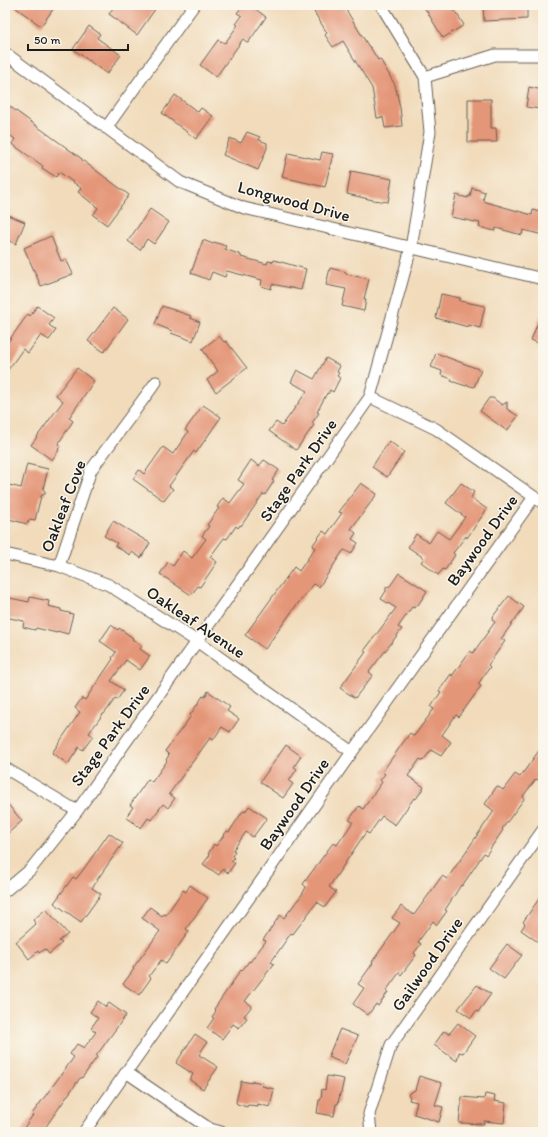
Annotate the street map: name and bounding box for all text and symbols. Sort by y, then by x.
scale bar [28,26,128,52]
text: 50 m [34,33,60,47]
street label: Longwood Drive [236,176,352,226]
street label: Stage Park Drive [255,415,341,525]
street label: Oakleaf Cove [36,457,90,555]
street label: Baywood Drive [442,490,522,590]
street label: Oakleaf Avenue [143,582,249,662]
street label: Stage Park Drive [66,680,154,790]
street label: Baywood Drive [255,754,333,854]
street label: Gailwood Drive [387,913,467,1015]

